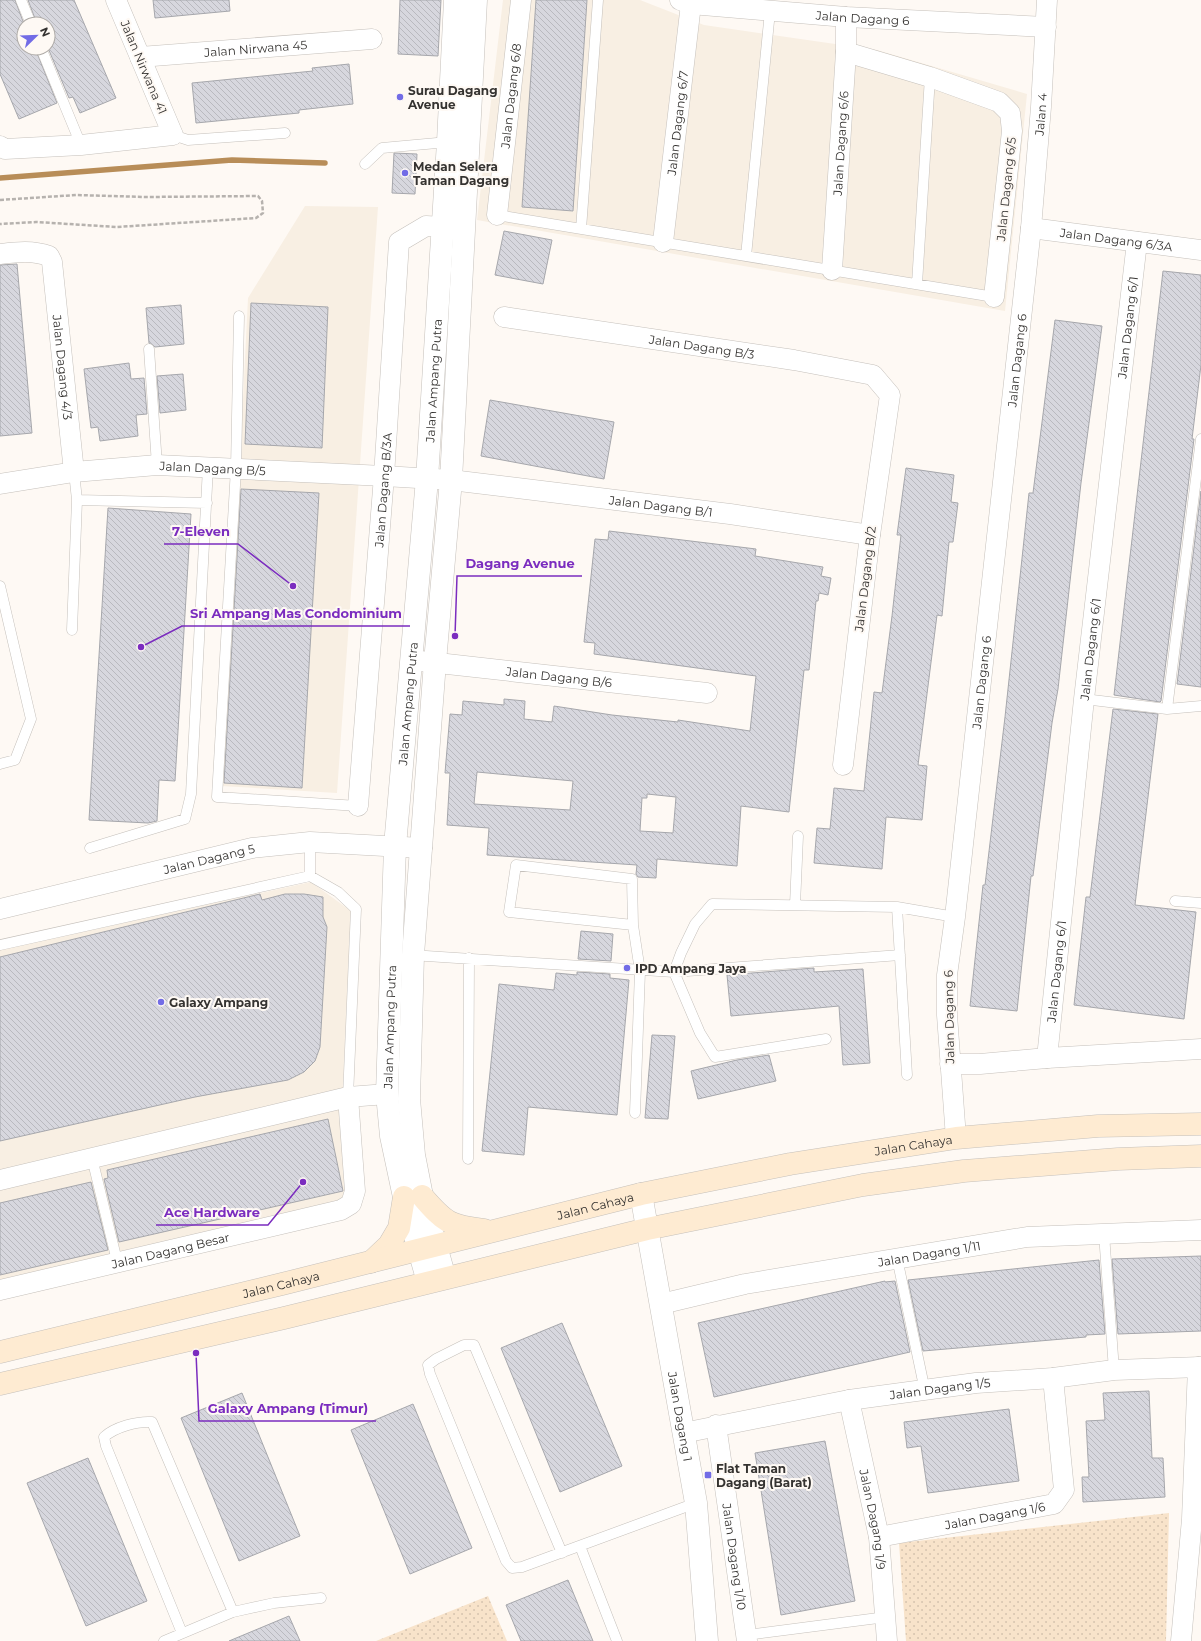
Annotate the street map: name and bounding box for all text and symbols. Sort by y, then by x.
street label: Jalan Dagang 6 [814,7,910,28]
north arrow [16,16,56,56]
street label: Jalan Nirwana 41 [117,17,171,116]
text: N [37,25,53,39]
street label: Jalan Nirwana 45 [203,37,308,60]
street label: Jalan Dagang 6/8 [497,42,524,150]
street label: Jalan Dagang 6/7 [663,70,691,177]
place label: Surau Dagang Avenue [407,83,498,112]
street label: Jalan Dagang 6/6 [829,90,851,197]
marker: Surau Dagang Avenue [395,92,405,102]
street label: Jalan 4 [1031,93,1049,137]
street label: Jalan Dagang 6/5 [993,136,1019,243]
place label: Medan Selera Taman Dagang [413,159,509,188]
marker: Medan Selera Taman Dagang [400,168,410,178]
street label: Jalan Dagang 6/3A [1058,224,1174,254]
street label: Jalan Dagang 6/1 [1114,275,1140,380]
street label: Jalan Dagang 4/3 [50,313,76,421]
street label: Jalan Dagang 6 [1004,313,1029,409]
street label: Jalan Ampang Putra [422,318,444,444]
street label: Jalan Dagang B/3 [647,331,756,362]
street label: Jalan Dagang B/3A [371,432,394,549]
street label: Jalan Dagang B/5 [158,458,266,478]
street label: Jalan Dagang B/1 [607,492,714,519]
callout: 7-Eleven [164,519,238,544]
text: 7-Eleven [172,523,230,539]
street label: Jalan Dagang B/2 [851,525,879,634]
callout: Dagang Avenue [457,551,582,576]
text: Dagang Avenue [465,555,575,571]
street label: Jalan Dagang 6/1 [1076,597,1103,702]
callout: Sri Ampang Mas Condominium [182,601,410,626]
text: Sri Ampang Mas Condominium [190,605,402,621]
street label: Jalan Dagang 6 [968,635,993,731]
street label: Jalan Ampang Putra [394,641,420,767]
street label: Jalan Dagang B/6 [504,663,613,690]
street label: Jalan Dagang 5 [161,840,256,877]
street label: Jalan Dagang 6/1 [1043,920,1069,1024]
place label: IPD Ampang Jaya [635,961,747,976]
marker: IPD Ampang Jaya [622,963,632,973]
street label: Jalan Ampang Putra [380,965,399,1090]
street label: Jalan Dagang 6 [941,970,957,1065]
place label: Galaxy Ampang [169,995,268,1010]
marker: Galaxy Ampang [156,997,166,1007]
street label: Jalan Cahaya [872,1131,953,1158]
street label: Jalan Cahaya [554,1189,635,1223]
callout: Ace Hardware [156,1200,268,1225]
text: Ace Hardware [163,1204,260,1220]
street label: Jalan Dagang Besar [109,1229,231,1271]
street label: Jalan Dagang 1/11 [876,1237,982,1269]
street label: Jalan Cahaya [240,1267,321,1301]
street label: Jalan Dagang 1 [665,1369,696,1463]
street label: Jalan Dagang 1/5 [888,1375,991,1402]
callout: Galaxy Ampang (Timur) [199,1396,376,1421]
text: Galaxy Ampang (Timur) [208,1400,368,1416]
place label: Flat Taman Dagang (Barat) [716,1461,812,1490]
street label: Jalan Dagang 1/9 [857,1467,889,1570]
marker: Flat Taman Dagang (Barat) [703,1470,713,1480]
street label: Jalan Dagang 1/6 [942,1498,1046,1532]
street label: Jalan Dagang 1/10 [720,1501,750,1611]

